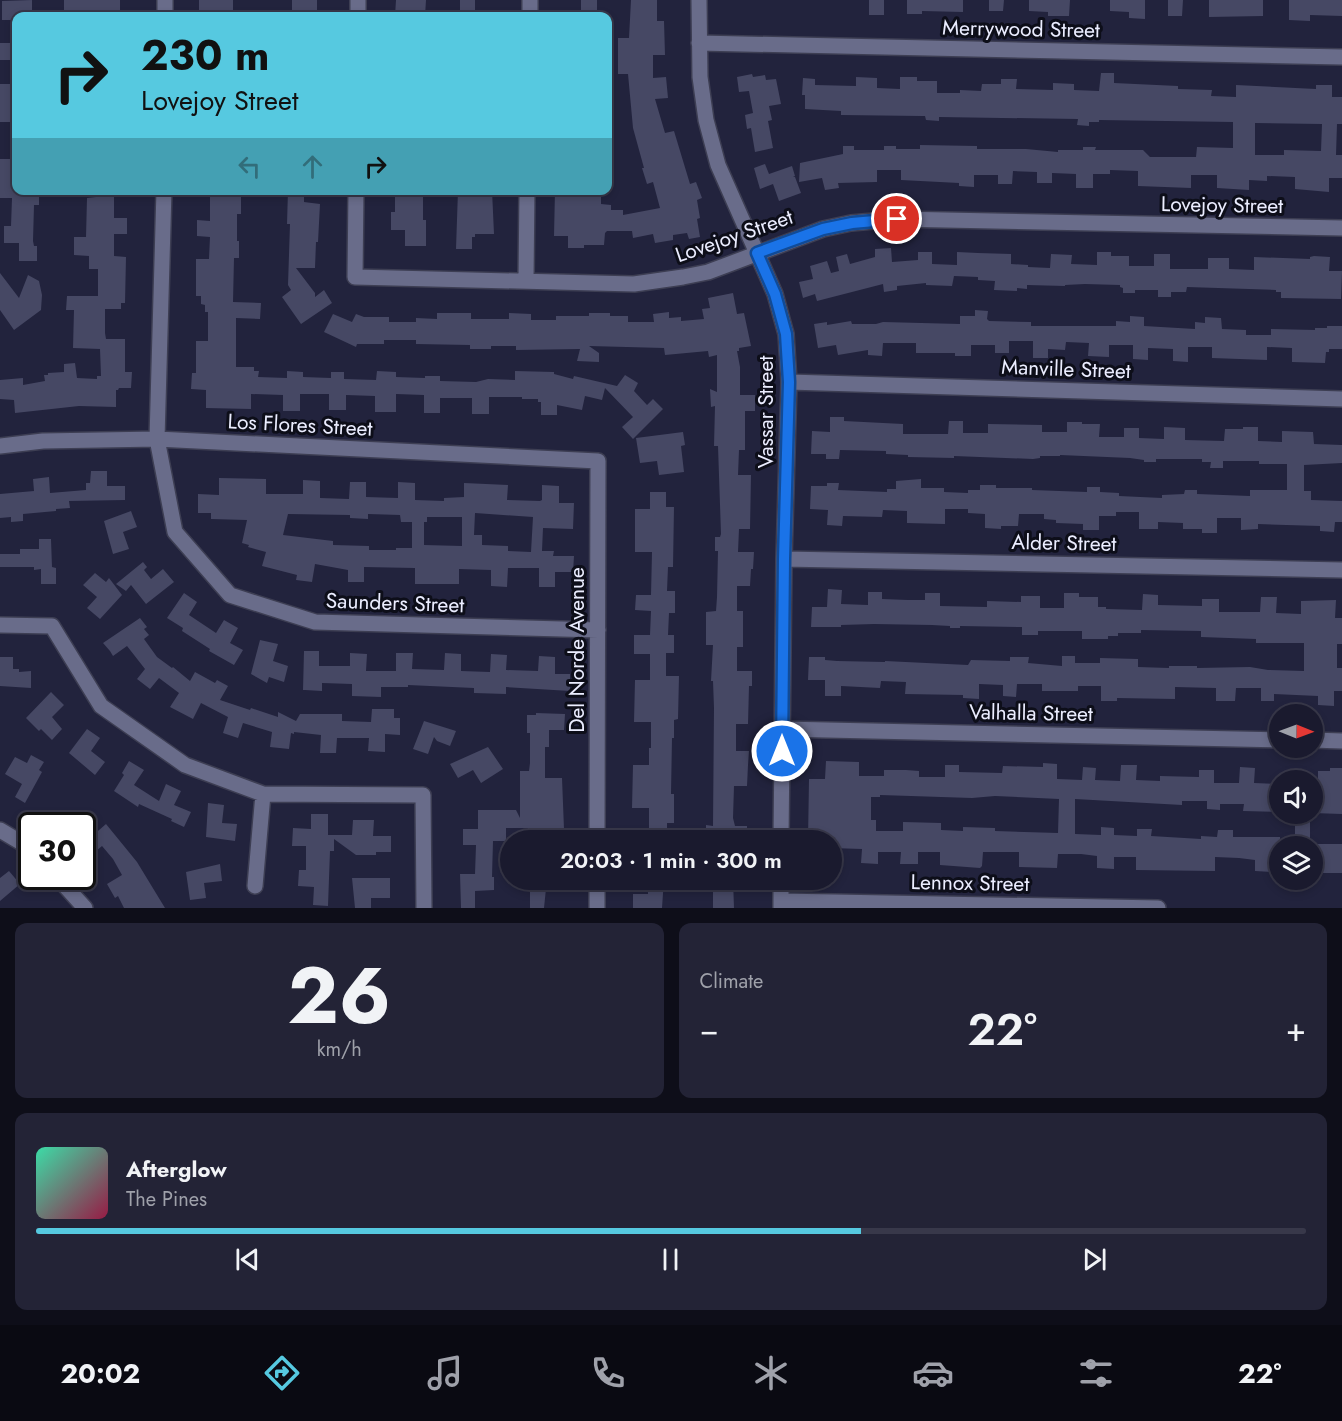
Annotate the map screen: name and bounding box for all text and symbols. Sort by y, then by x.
street label: Merrywood Street [942,13,1100,45]
text: 230 m [141,25,269,86]
icon: right [42,36,120,114]
text: Lovejoy Street [141,81,298,120]
icon: left [233,150,266,183]
icon: ahead [296,150,329,183]
icon: right [359,150,392,183]
street label: Lovejoy Street [1161,189,1283,221]
pin [871,193,922,244]
street label: Lovejoy Street [671,202,797,270]
icon: arrive [880,202,913,235]
street label: Manville Street [1001,352,1131,386]
street label: Vassar Street [751,356,781,468]
street label: Los Flores Street [227,406,373,444]
street label: Alder Street [1011,527,1117,559]
street label: Del Norde Avenue [562,567,592,733]
street label: Saunders Street [325,586,465,620]
street label: Valhalla Street [969,697,1093,729]
north arrow [1269,704,1323,758]
map controls [1269,704,1323,890]
position arrow [750,719,814,783]
button: sound [1269,770,1323,824]
speed limit sign: 30 [18,812,96,890]
button: layers [1269,836,1323,890]
text: 20:03 · 1 min · 300 m [560,844,782,876]
street label: Lennox Street [910,867,1030,899]
text: 26 [288,940,391,1052]
text: Climate [700,967,763,996]
text: 22° [967,997,1037,1062]
text: − [700,1006,719,1053]
text: + [1286,1006,1306,1053]
text: km/h [317,1035,362,1064]
text: Afterglow [126,1153,227,1185]
text: The Pines [126,1185,207,1214]
icon: previous [231,1243,264,1276]
icon: pause [654,1243,687,1276]
icon: next [1078,1243,1111,1276]
icon: directions [261,1352,303,1394]
icon: music [424,1352,466,1394]
icon: phone [587,1352,629,1394]
icon: climate [750,1352,792,1394]
icon: car [912,1352,954,1394]
icon: filters [1075,1352,1117,1394]
text: 20:02 [60,1354,140,1393]
text: 22° [1238,1354,1282,1393]

